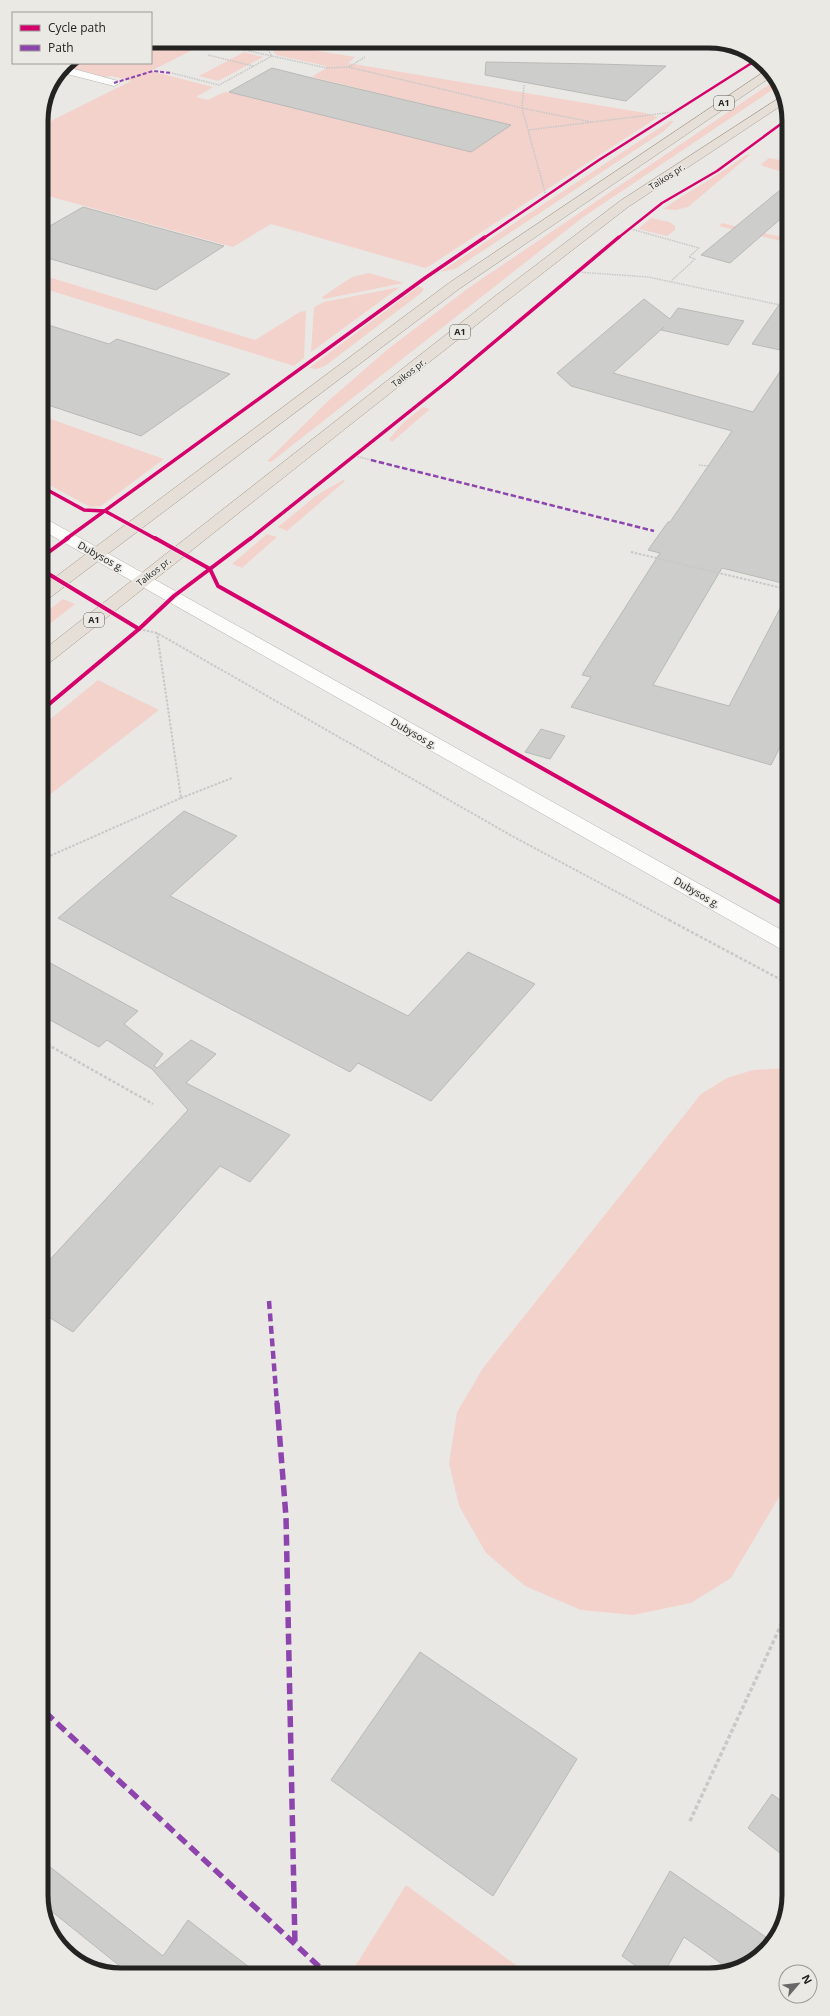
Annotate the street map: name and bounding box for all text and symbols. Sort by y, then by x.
legend [12,12,152,64]
text: Cycle path [48,19,106,36]
text: Path [48,39,74,56]
road number: A1 [714,96,734,110]
street label: Taikos pr. [646,160,687,193]
road number: A1 [450,325,470,339]
street label: Taikos pr. [389,355,429,390]
street label: Dubysos g. [75,538,127,574]
street label: Taikos pr. [134,554,174,589]
road number: A1 [84,613,104,627]
street label: Dubysos g. [389,714,439,752]
street label: Dubysos g. [672,873,722,911]
north arrow [778,1964,818,2004]
text: N [799,1972,816,1987]

